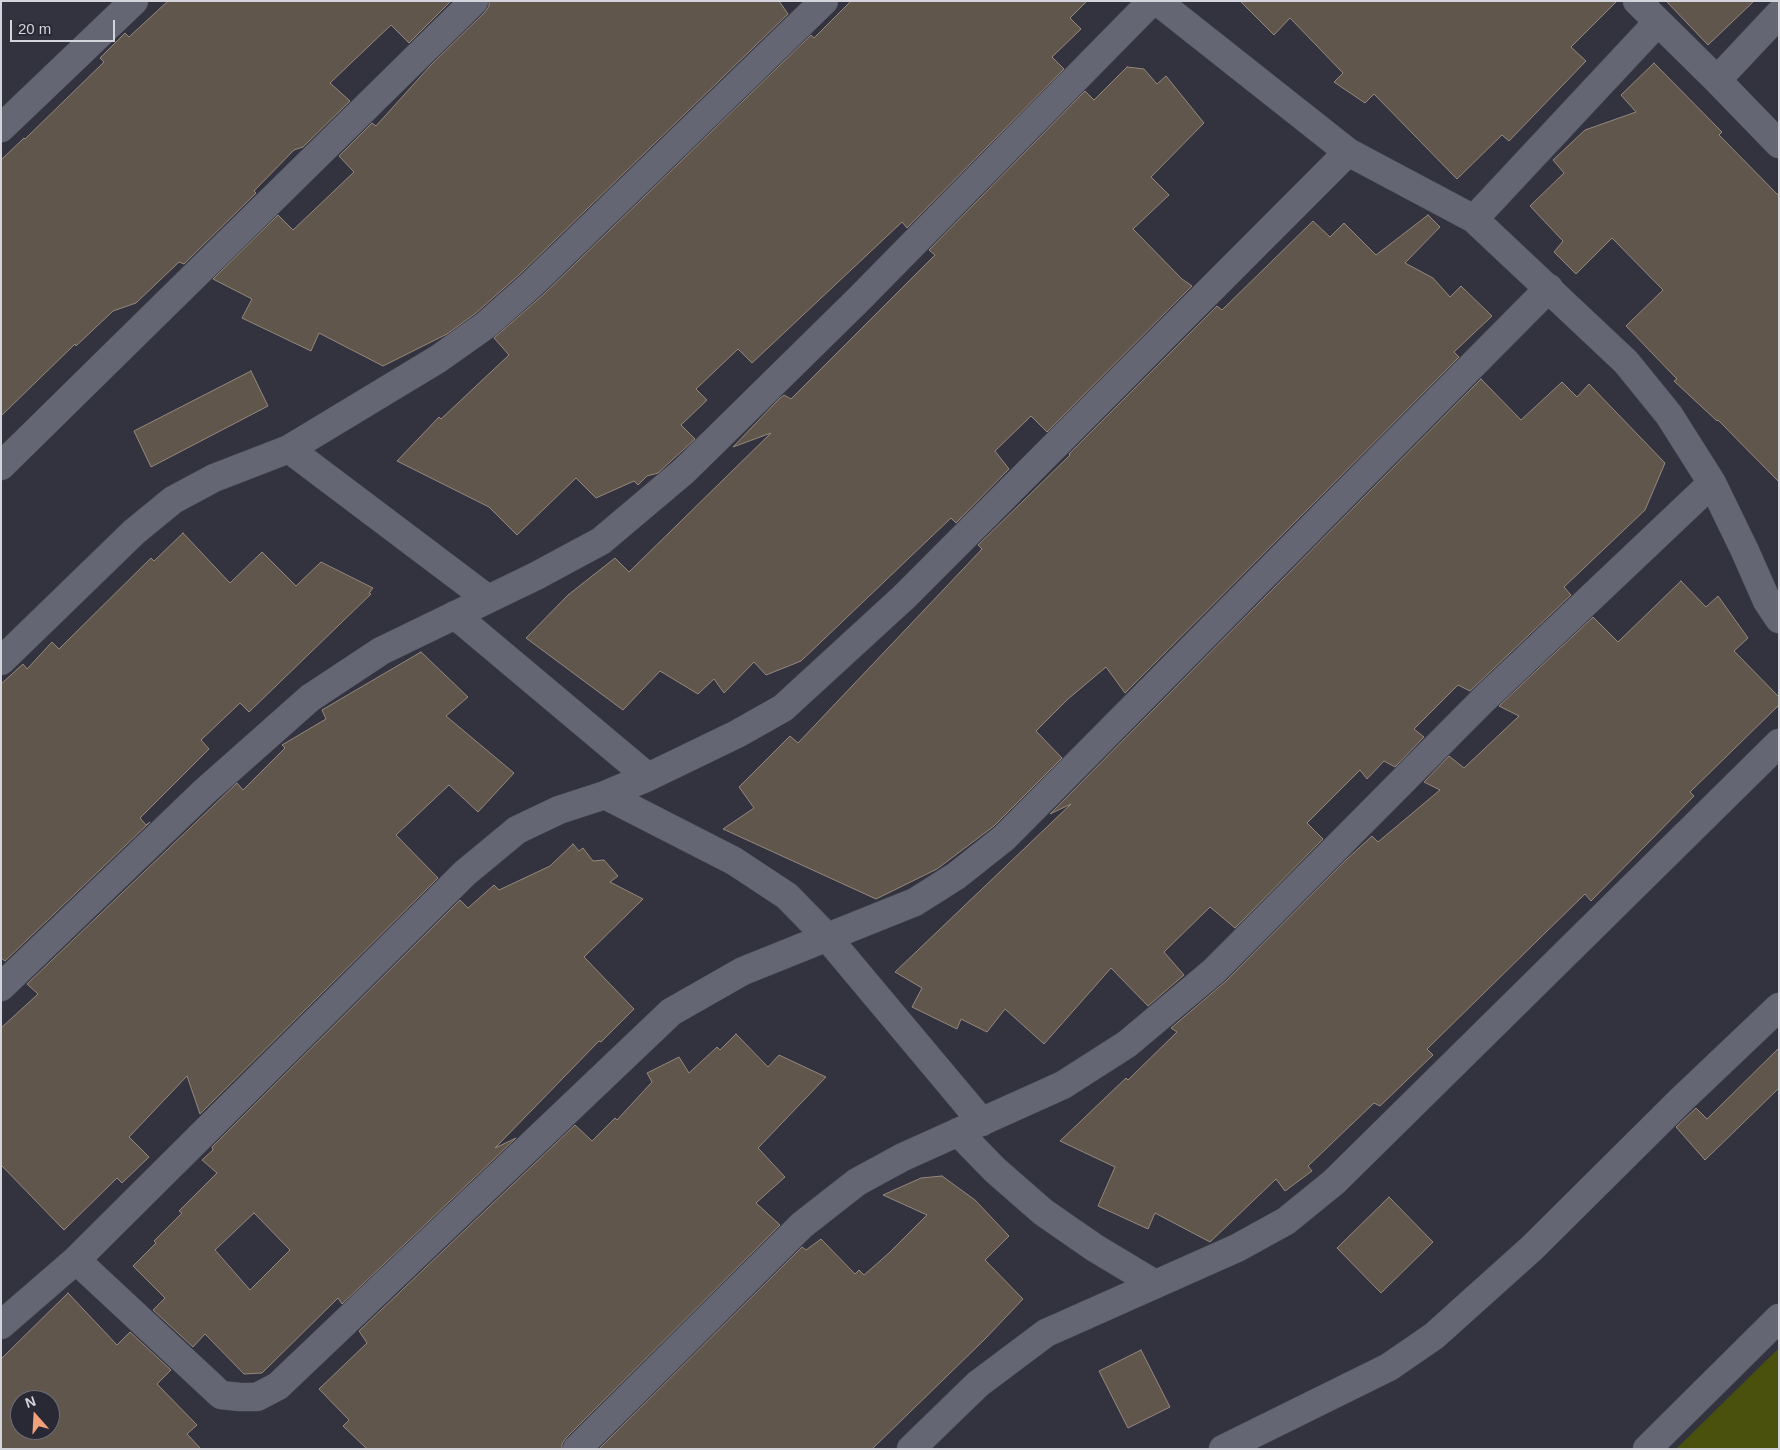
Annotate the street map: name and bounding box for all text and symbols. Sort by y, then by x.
scale bar [12,10,118,42]
text: 20 m [18,20,51,37]
north arrow [10,1390,60,1440]
text: N [23,1393,38,1411]

